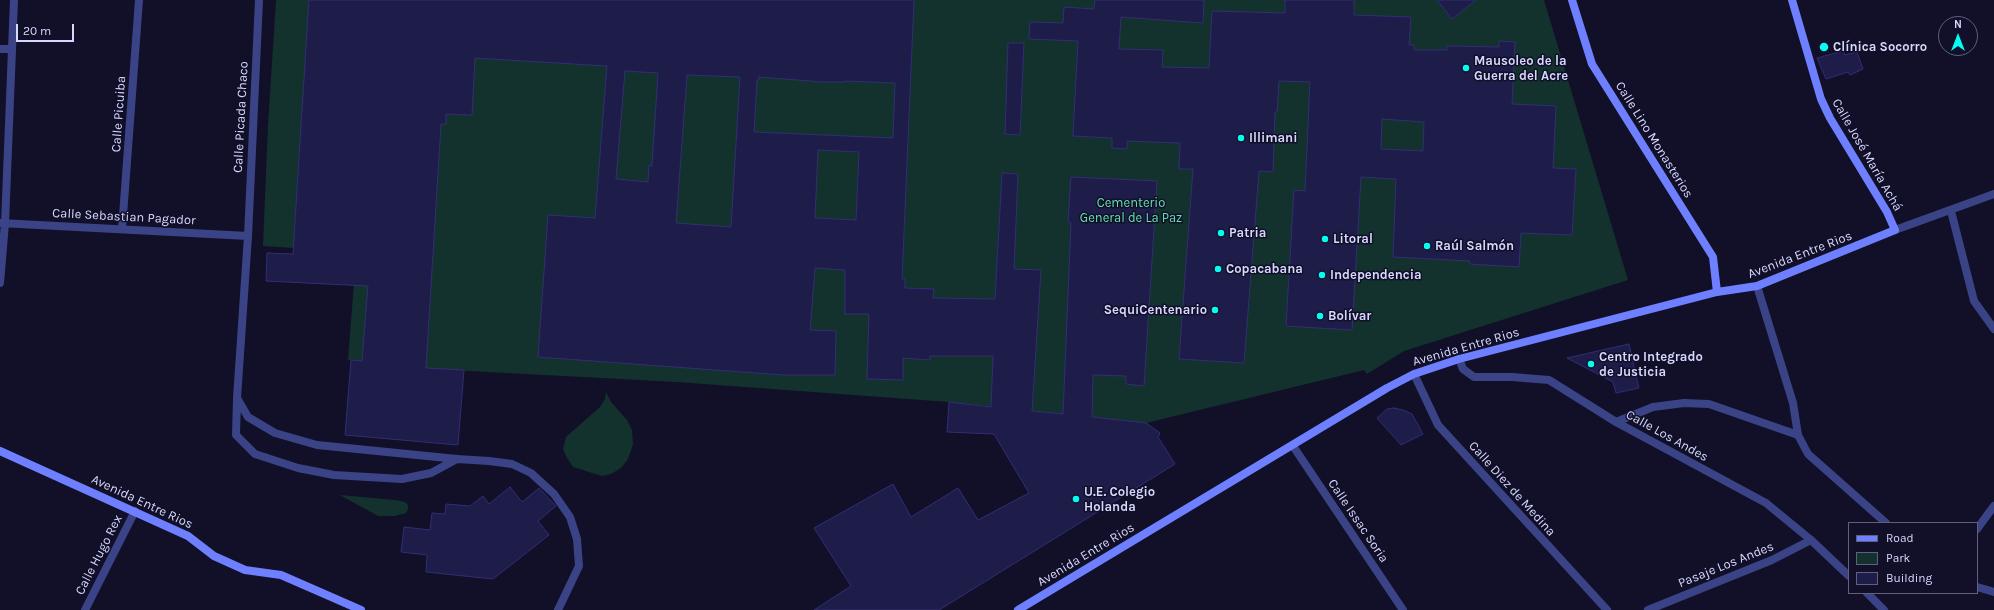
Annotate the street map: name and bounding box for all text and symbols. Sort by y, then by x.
scale bar [18,16,76,42]
north arrow [1938,16,1978,56]
text: N [1954,18,1962,31]
text: 20 m [23,24,51,38]
place label: Clínica Socorro [1833,39,1927,55]
marker: Clínica Socorro [1818,41,1830,53]
place label: Mausoleo de la Guerra del Acre [1474,53,1568,84]
street label: Calle Picada Chaco [230,61,252,173]
marker: Mausoleo de la Guerra del Acre [1461,63,1471,73]
street label: Calle Picuiba [109,75,129,153]
street label: Calle Lino Monasterios [1612,79,1696,201]
street label: Calle José María Achá [1828,96,1906,214]
place label: Illimani [1249,130,1297,146]
marker: Illimani [1236,133,1246,143]
park label: Cementerio General de La Paz [1080,195,1182,226]
street label: Calle Sebastian Pagador [52,205,196,229]
place label: Patria [1229,225,1266,241]
marker: Patria [1216,228,1226,238]
street label: Avenida Entre Rios [1746,228,1854,282]
place label: Litoral [1333,231,1373,247]
marker: Litoral [1320,234,1330,244]
place label: Raúl Salmón [1435,238,1514,254]
marker: Raúl Salmón [1422,241,1432,251]
place label: Copacabana [1226,261,1303,277]
marker: Copacabana [1213,264,1223,274]
place label: Independencia [1330,267,1422,283]
marker: Independencia [1317,270,1327,280]
place label: SequiCentenario [1104,302,1207,318]
marker: SequiCentenario [1210,305,1220,315]
place label: Bolívar [1328,308,1371,324]
marker: Bolívar [1315,311,1325,321]
street label: Avenida Entre Rios [1411,324,1521,370]
place label: Centro Integrado de Justicia [1599,349,1703,380]
marker: Centro Integrado de Justicia [1586,359,1596,369]
street label: Calle Los Andes [1623,407,1711,465]
street label: Calle Diez de Medina [1465,438,1559,540]
street label: Avenida Entre Rios [89,472,195,532]
street label: Calle Issac Soria [1324,476,1392,566]
place label: U.E. Colegio Holanda [1084,484,1155,515]
marker: U.E. Colegio Holanda [1071,494,1081,504]
street label: Calle Hugo Rex [72,512,126,598]
street label: Avenida Entre Rios [1035,520,1137,590]
legend [1848,522,1978,594]
text: Road [1886,531,1914,545]
street label: Pasaje Los Andes [1676,539,1776,591]
text: Park [1886,551,1910,565]
text: Building [1886,571,1932,585]

